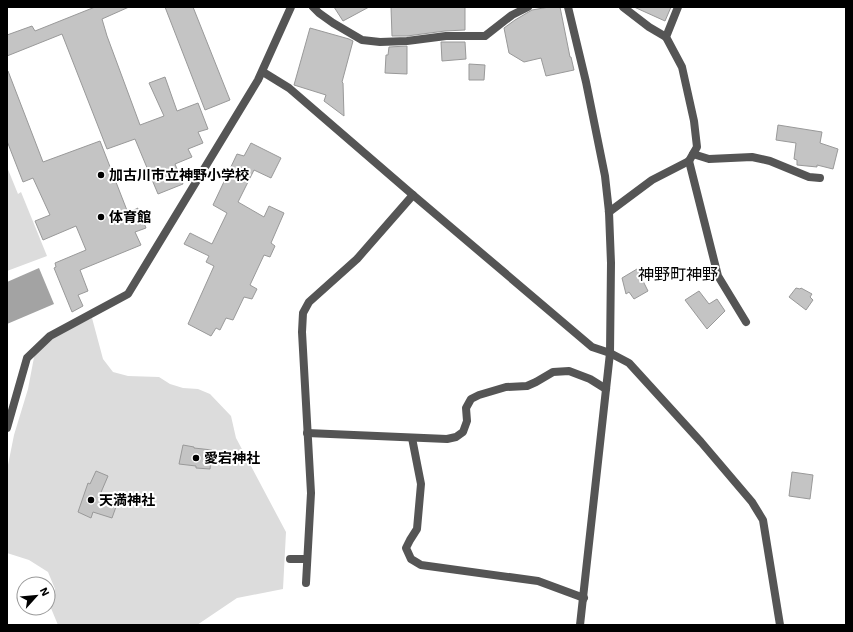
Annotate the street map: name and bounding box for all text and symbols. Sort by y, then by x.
place label: 加古川市立神野小学校 [109,167,249,183]
marker: 加古川市立神野小学校 [96,170,106,180]
place label: 体育館 [109,209,151,225]
marker: 体育館 [96,212,106,222]
district label: 神野町神野 [638,265,718,284]
place label: 愛宕神社 [204,450,260,466]
marker: 愛宕神社 [191,453,201,463]
place label: 天満神社 [99,492,155,508]
marker: 天満神社 [86,495,96,505]
north arrow [16,576,56,616]
text: N [37,585,52,598]

